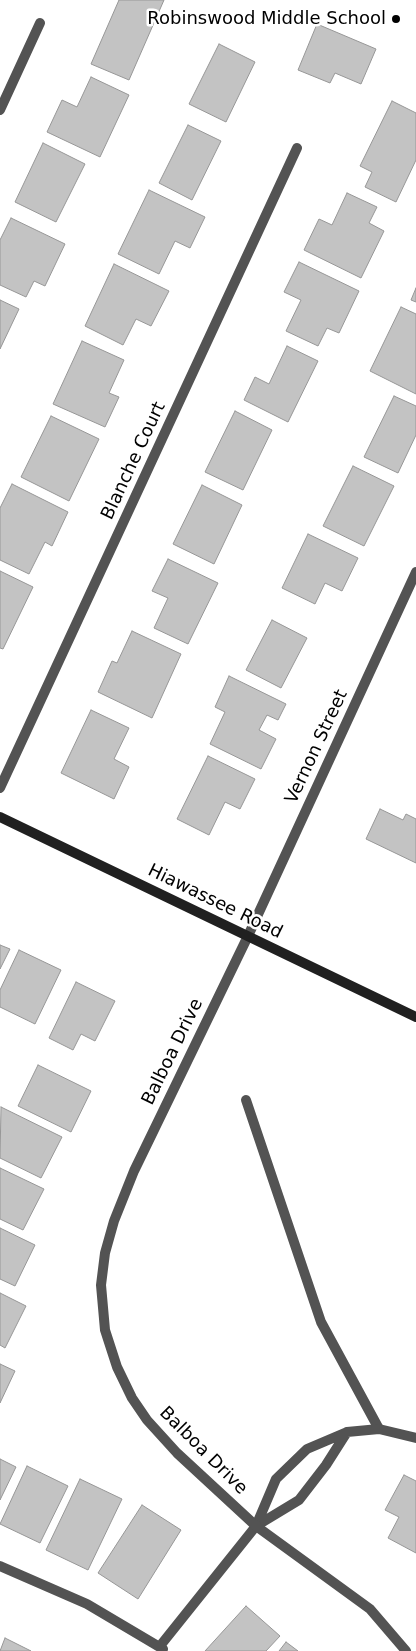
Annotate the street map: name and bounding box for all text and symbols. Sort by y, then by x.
place label: Robinswood Middle School [147,8,386,30]
marker: Robinswood Middle School [390,13,402,25]
street label: Blanche Court [97,399,171,523]
street label: Vernon Street [281,687,353,807]
street label: Hiawassee Road [144,860,286,944]
street label: Balboa Drive [138,995,208,1109]
street label: Balboa Drive [155,1403,251,1499]

